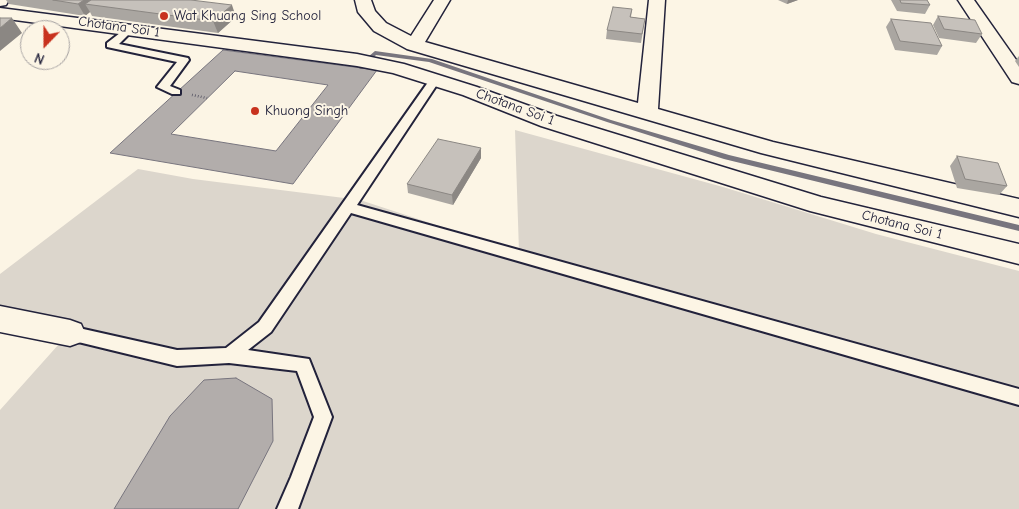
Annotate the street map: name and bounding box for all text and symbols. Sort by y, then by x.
place label: Wat Khuang Sing School [174,8,321,24]
marker: Wat Khuang Sing School [158,10,170,22]
street label: Chotana Soi 1 [77,13,161,41]
north arrow [20,20,70,70]
text: N [32,49,47,68]
street label: Chotana Soi 1 [473,85,557,129]
place label: Khuong Singh [265,103,348,119]
marker: Khuong Singh [249,105,261,117]
street label: Chotana Soi 1 [860,207,944,243]

